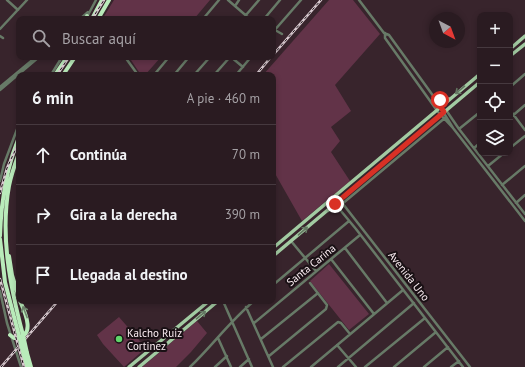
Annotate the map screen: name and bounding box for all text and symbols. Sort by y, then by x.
north arrow [429,12,465,48]
map controls [477,12,513,156]
button: + [477,12,513,48]
search box [16,16,276,60]
icon: search [30,27,52,49]
text: Buscar aquí [62,29,136,48]
button: − [477,48,513,84]
button: locate [477,84,513,120]
one-way arrow [455,86,466,95]
text: 6 min [32,87,73,109]
text: A pie · 460 m [187,90,260,107]
route start [431,91,449,109]
button: layers [477,120,513,156]
icon: ahead [32,144,54,166]
text: Continúa [70,145,127,164]
text: 70 m [232,146,260,163]
route end [326,195,344,213]
icon: right [32,204,54,226]
text: Gira a la derecha [70,205,177,224]
text: 390 m [225,206,260,223]
one-way arrow [298,226,308,235]
street label: Santa Carina [284,241,338,289]
street label: Avenida Uno [385,248,433,304]
icon: arrive [32,264,54,286]
text: Llegada al destino [70,265,188,284]
one-way arrow [20,307,28,319]
one-way arrow [196,310,207,319]
place label: Kalcho Ruiz Cortinez [127,326,182,353]
marker: Kalcho Ruiz Cortinez [114,334,124,344]

